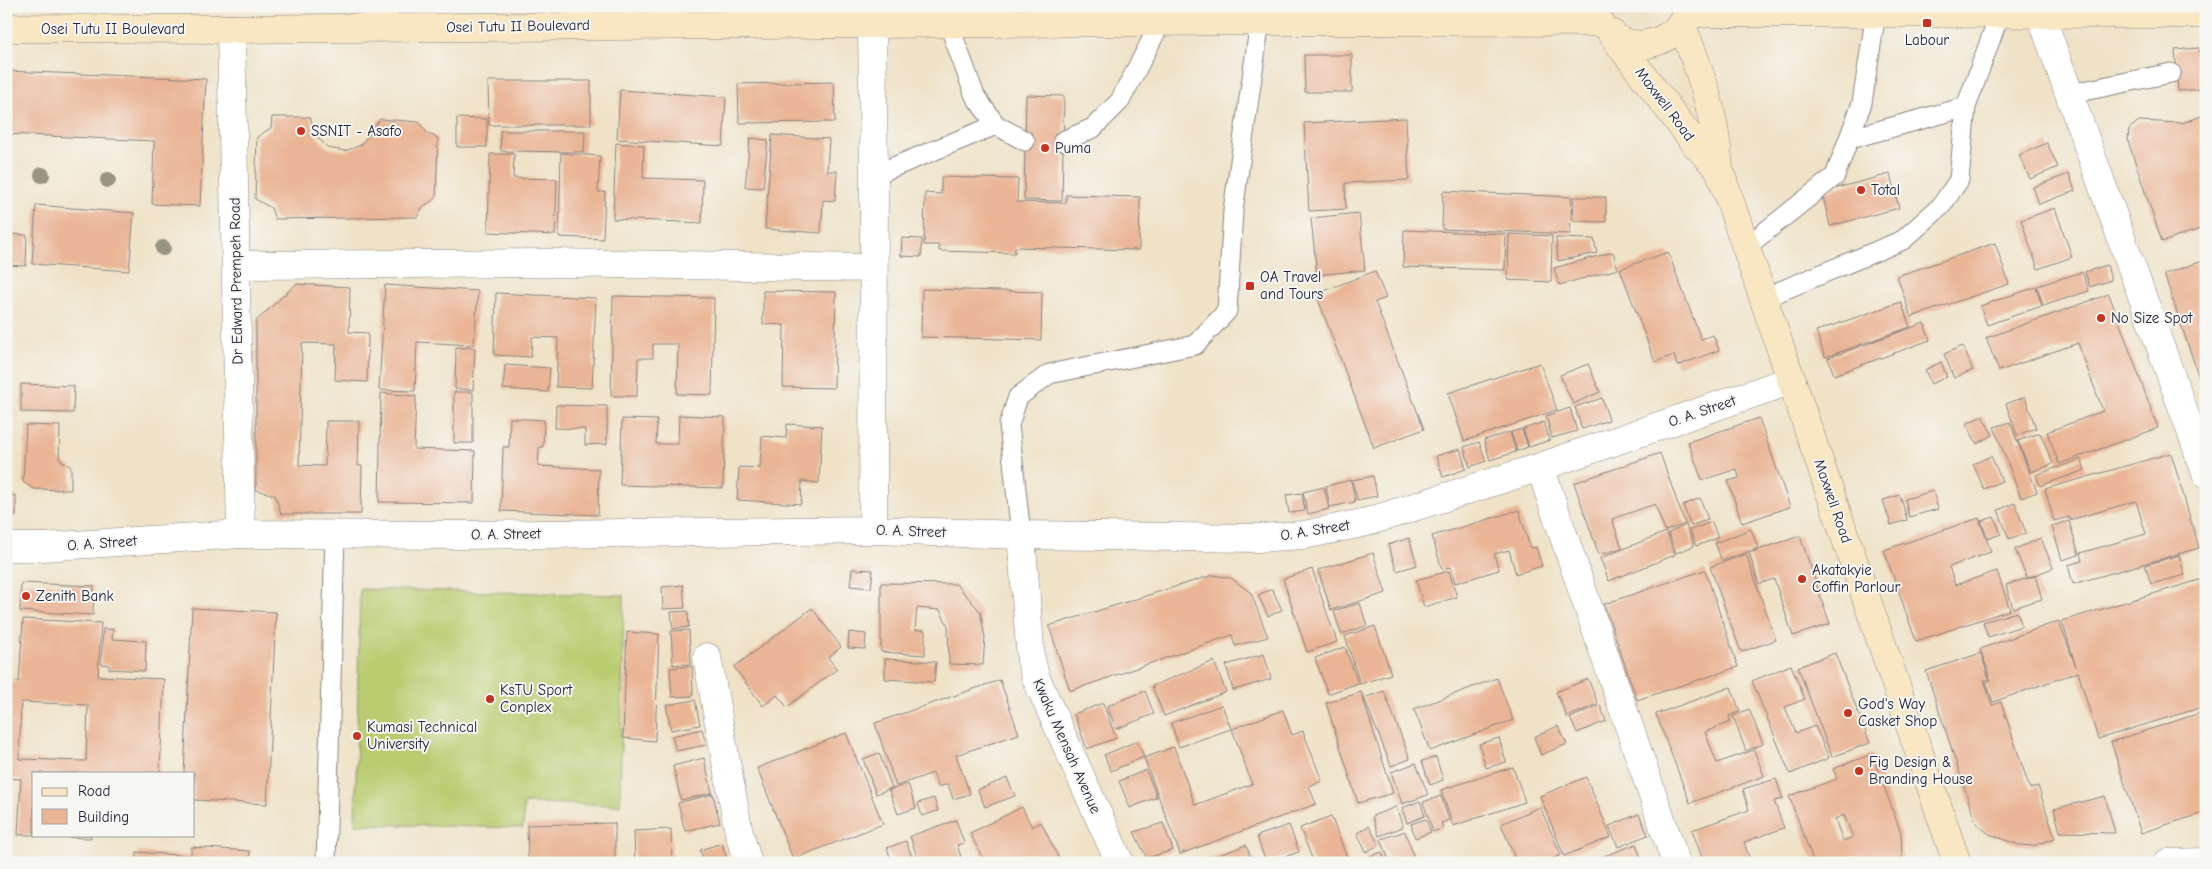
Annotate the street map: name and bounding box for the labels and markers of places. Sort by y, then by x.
marker: Labour [1921,17,1933,29]
place label: Labour [1905,31,1949,49]
place label: SSNIT - Asafo [311,122,402,140]
marker: SSNIT - Asafo [295,125,307,137]
place label: Puma [1055,139,1091,157]
marker: Puma [1039,142,1051,154]
place label: Total [1871,181,1900,199]
marker: Total [1855,184,1867,196]
place label: OA Travel and Tours [1260,268,1323,303]
marker: OA Travel and Tours [1244,280,1256,292]
place label: No Size Spot [2111,309,2193,327]
marker: No Size Spot [2095,312,2107,324]
place label: Akatakyie Coffin Parlour [1812,561,1901,596]
marker: Akatakyie Coffin Parlour [1796,573,1808,585]
place label: Zenith Bank [36,587,115,605]
marker: Zenith Bank [20,590,32,602]
place label: KsTU Sport Conplex [500,681,573,716]
marker: KsTU Sport Conplex [484,693,496,705]
place label: God's Way Casket Shop [1858,695,1937,730]
marker: God's Way Casket Shop [1842,707,1854,719]
place label: Kumasi Technical University [367,718,477,753]
marker: Kumasi Technical University [351,730,363,742]
place label: Fig Design & Branding House [1869,753,1973,788]
marker: Fig Design & Branding House [1853,765,1865,777]

